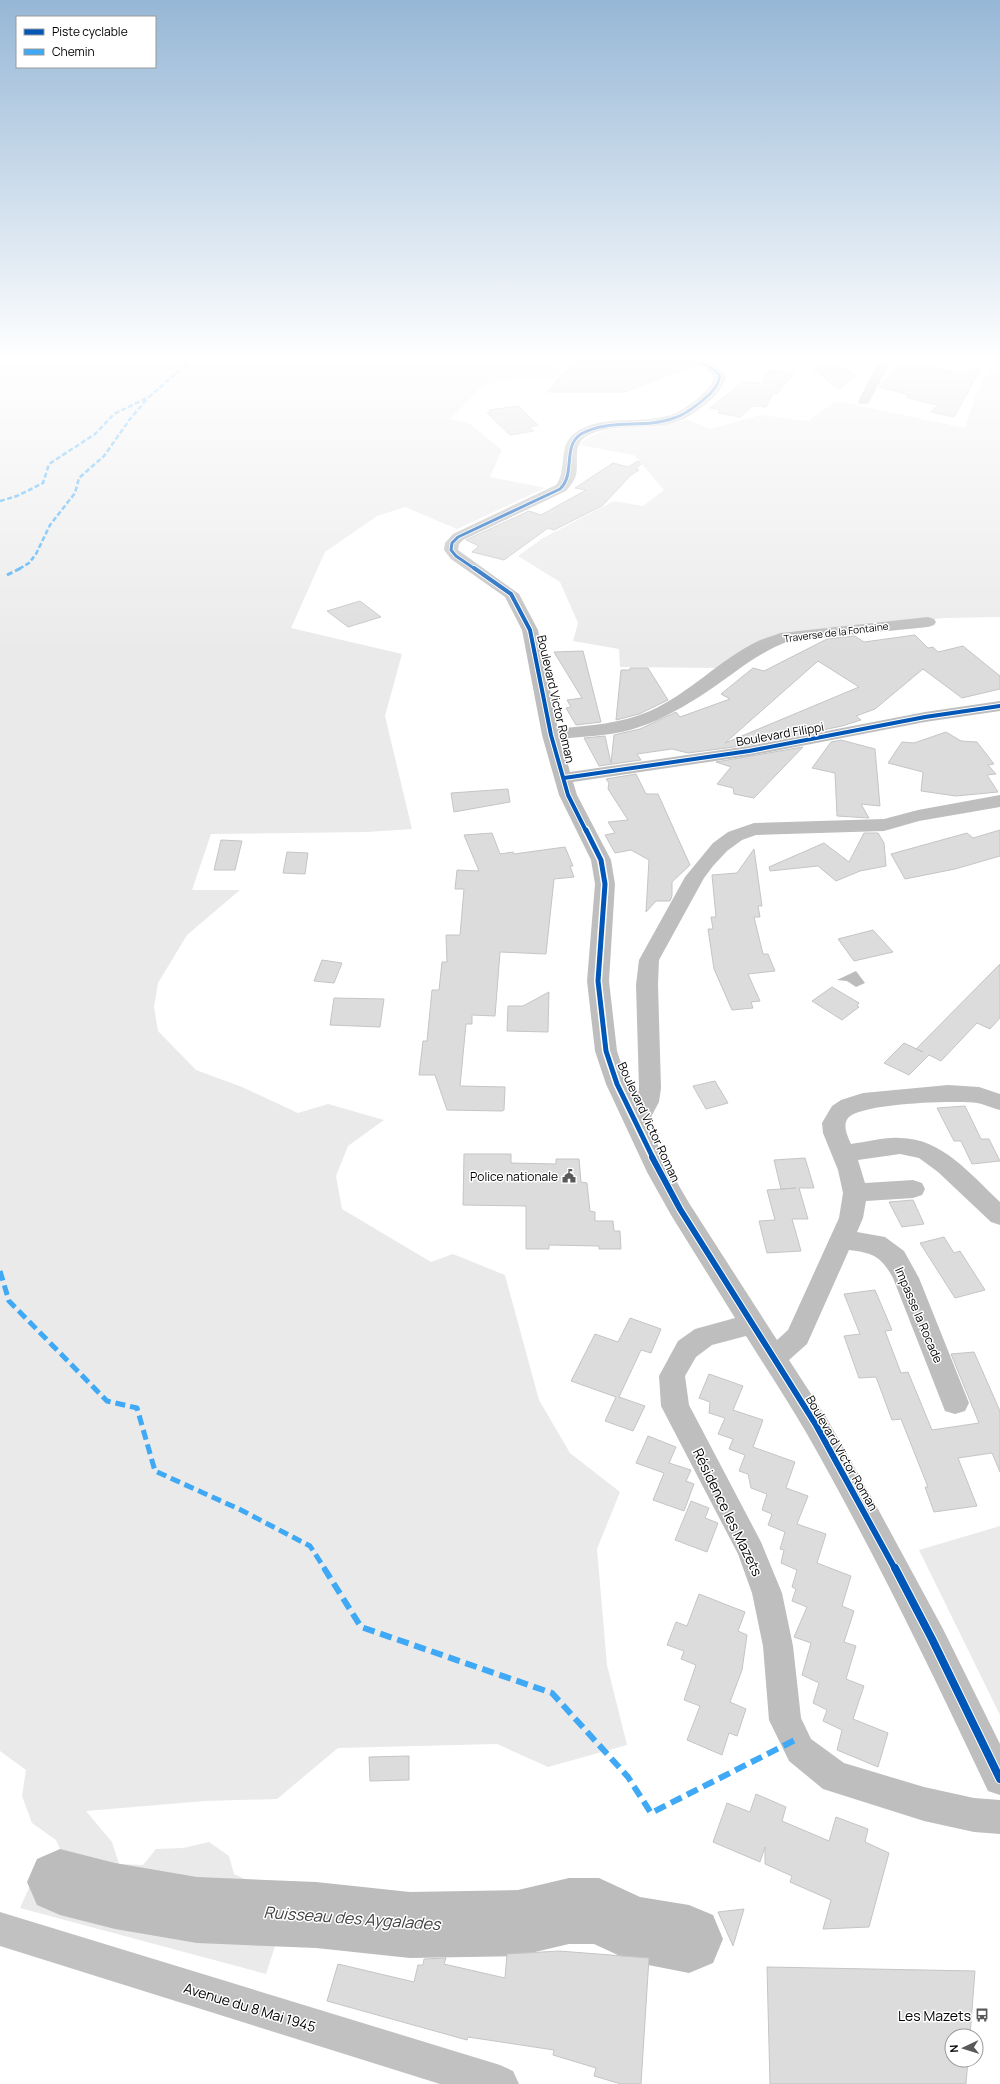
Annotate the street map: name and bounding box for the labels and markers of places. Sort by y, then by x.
place label: Police nationale [470,1168,558,1185]
public building icon: Police nationale [561,1168,577,1184]
place label: Les Mazets [898,2006,971,2025]
bus stop icon: Les Mazets [974,2007,990,2023]

